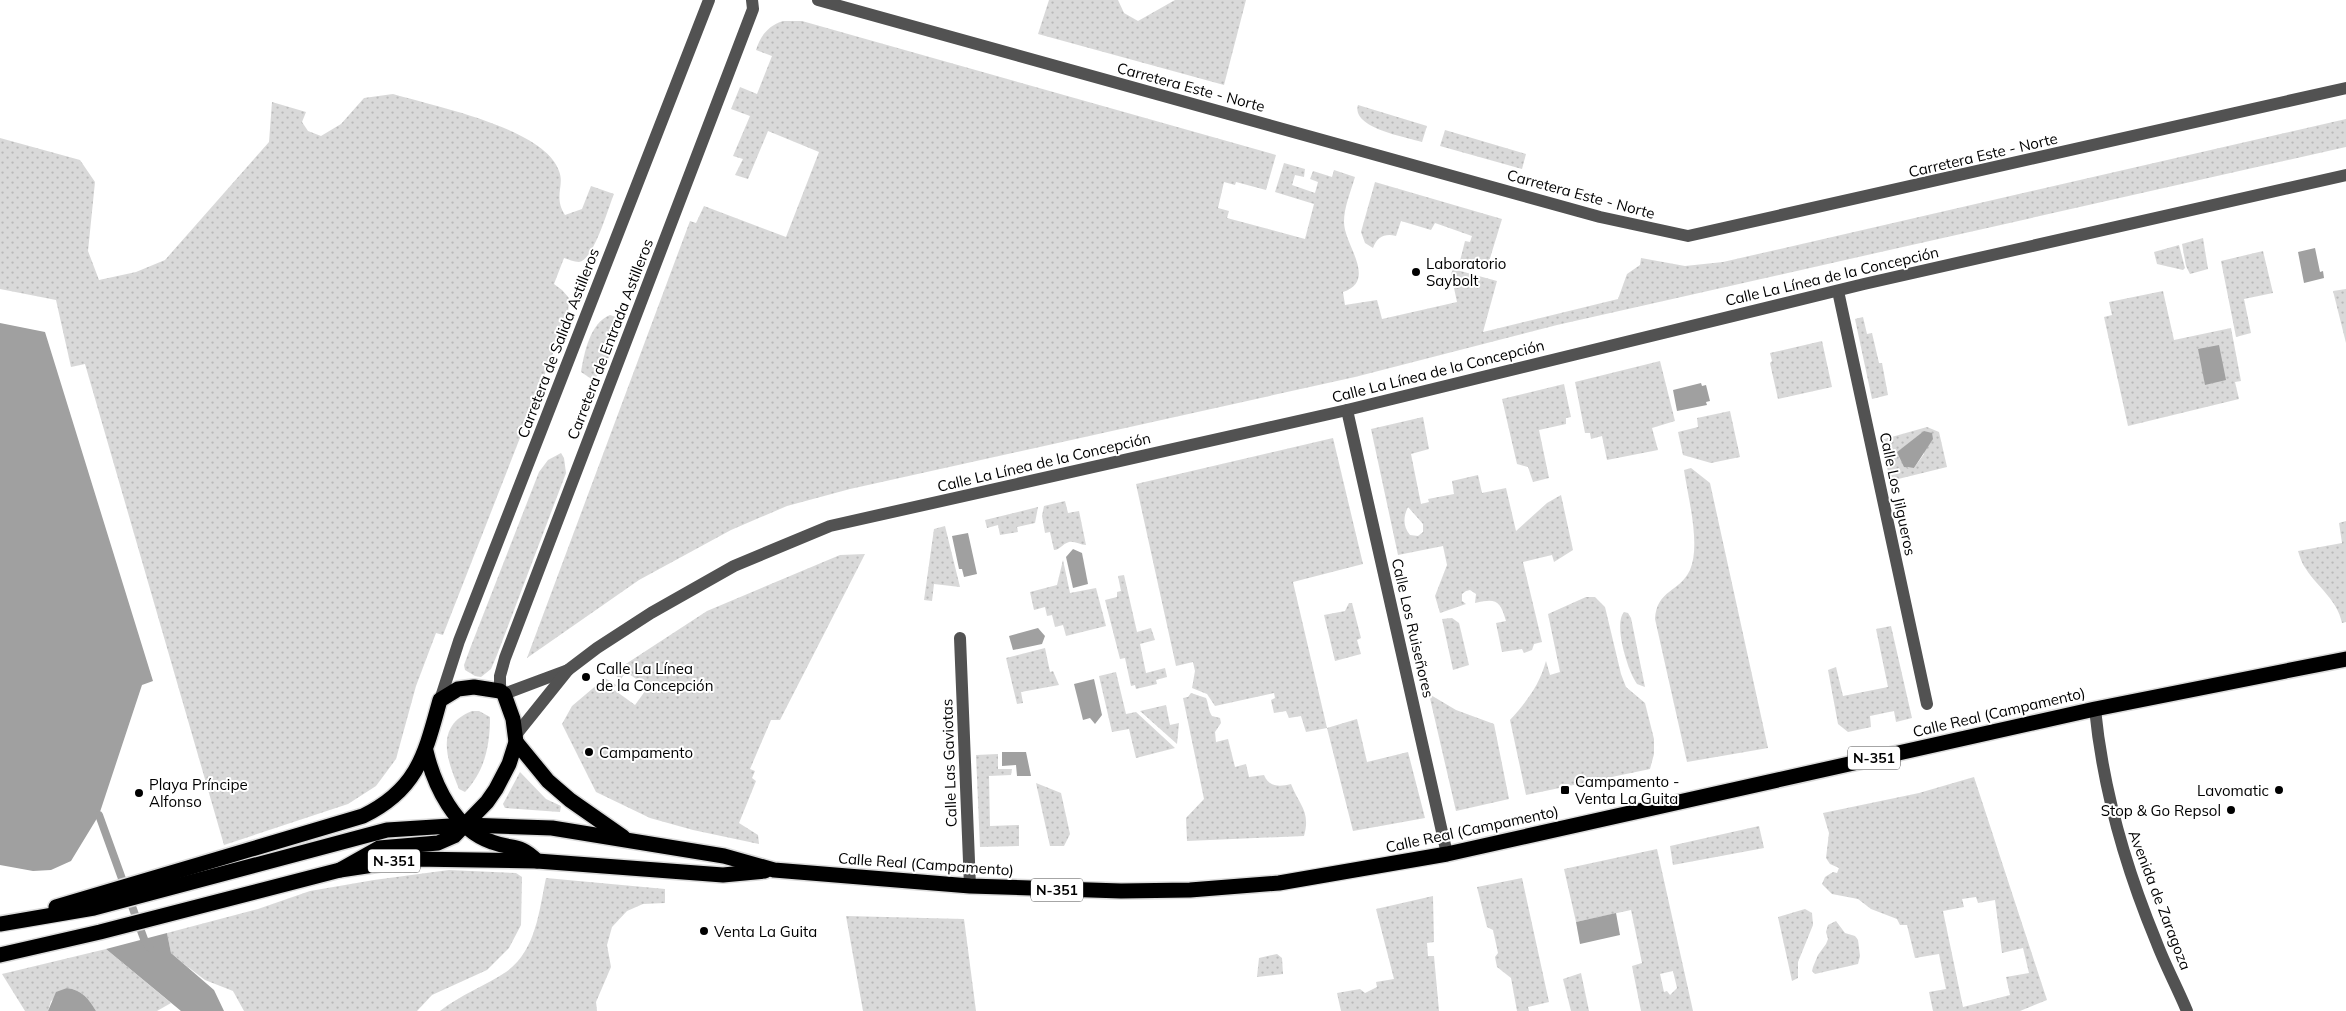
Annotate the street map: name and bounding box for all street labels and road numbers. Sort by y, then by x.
street label: Carretera Este - Norte [1115,58,1267,116]
street label: Carretera Este - Norte [1907,129,2059,181]
street label: Carretera Este - Norte [1505,165,1657,223]
street label: Carretera de Entrada Astilleros [563,236,657,442]
street label: Calle La Línea de la Concepción [1723,242,1941,310]
street label: Carretera de Salida Astilleros [513,245,603,441]
street label: Calle La Línea de la Concepción [1330,335,1546,407]
street label: Calle La Línea de la Concepción [935,428,1153,496]
street label: Calle Los Jilgueros [1876,431,1920,557]
street label: Calle Los Ruiseñores [1388,556,1438,700]
street label: Calle Real (Campamento) [1911,683,2087,741]
street label: Calle Las Gaviotas [937,699,961,827]
road number: N-351 [1848,746,1900,770]
street label: Calle Real (Campamento) [1384,801,1560,857]
street label: Avenida de Zaragoza [2125,827,2195,973]
street label: Calle Real (Campamento) [837,848,1015,880]
road number: N-351 [368,849,420,872]
road number: N-351 [1031,878,1083,902]

